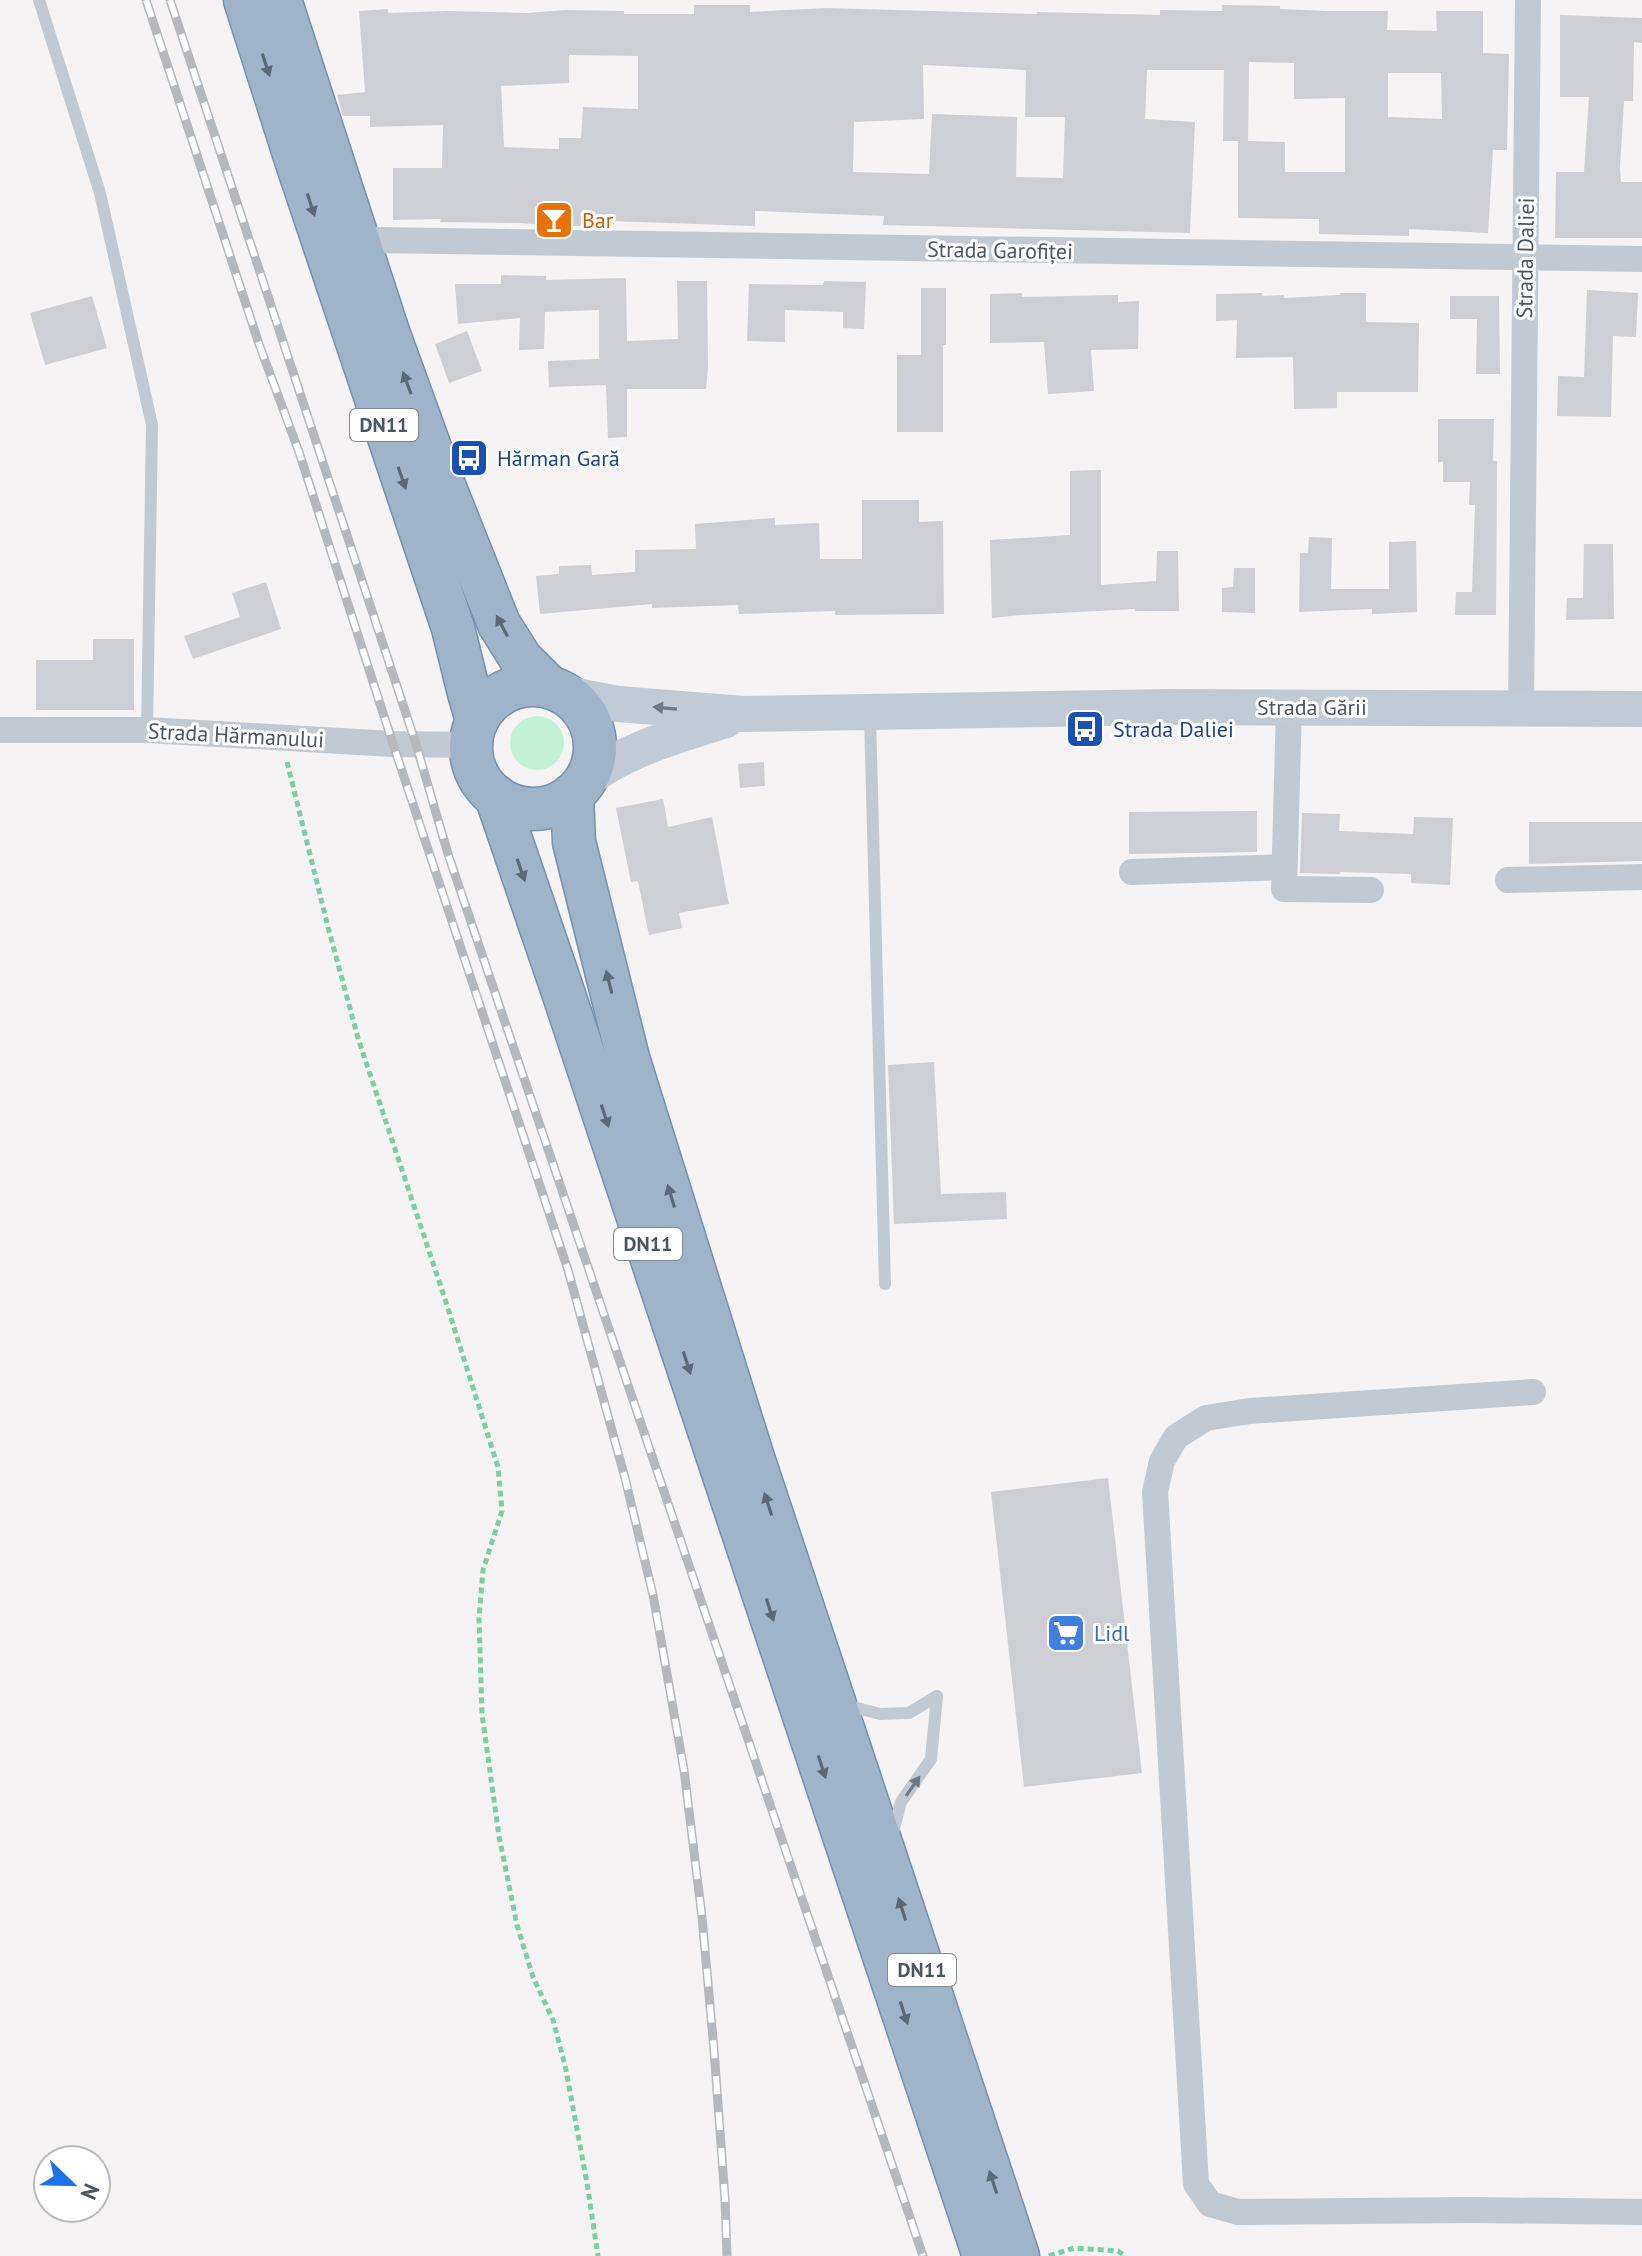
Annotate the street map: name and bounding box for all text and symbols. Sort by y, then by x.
one-way arrow [261,54,273,78]
one-way arrow [306,193,318,217]
street label: Strada Daliei [1510,197,1540,319]
bar icon: Bar [533,199,575,241]
place label: Bar [582,206,614,234]
street label: Strada Garofiței [927,235,1073,265]
one-way arrow [400,371,413,395]
road number: DN11 [350,409,418,441]
bus stop icon: Hărman Gară [448,437,490,479]
place label: Hărman Gară [497,444,620,472]
one-way arrow [396,466,409,490]
one-way arrow [495,614,508,637]
street label: Strada Gării [1257,693,1367,721]
one-way arrow [652,701,677,714]
bus stop icon: Strada Daliei [1064,708,1106,750]
place label: Strada Daliei [1113,715,1234,743]
street label: Strada Hărmanului [147,716,325,754]
one-way arrow [516,858,528,882]
one-way arrow [602,970,615,995]
one-way arrow [599,1105,611,1129]
one-way arrow [664,1184,677,1208]
road number: DN11 [614,1228,682,1260]
one-way arrow [682,1351,694,1375]
one-way arrow [761,1492,774,1516]
one-way arrow [764,1598,776,1622]
supermarket icon: Lidl [1045,1612,1087,1654]
place label: Lidl [1094,1619,1130,1647]
one-way arrow [816,1755,829,1779]
one-way arrow [905,1775,920,1796]
one-way arrow [895,1896,907,1920]
road number: DN11 [888,1954,956,1986]
one-way arrow [898,2002,910,2026]
north arrow [32,2144,112,2224]
one-way arrow [986,2170,998,2194]
text: N [75,2180,106,2204]

